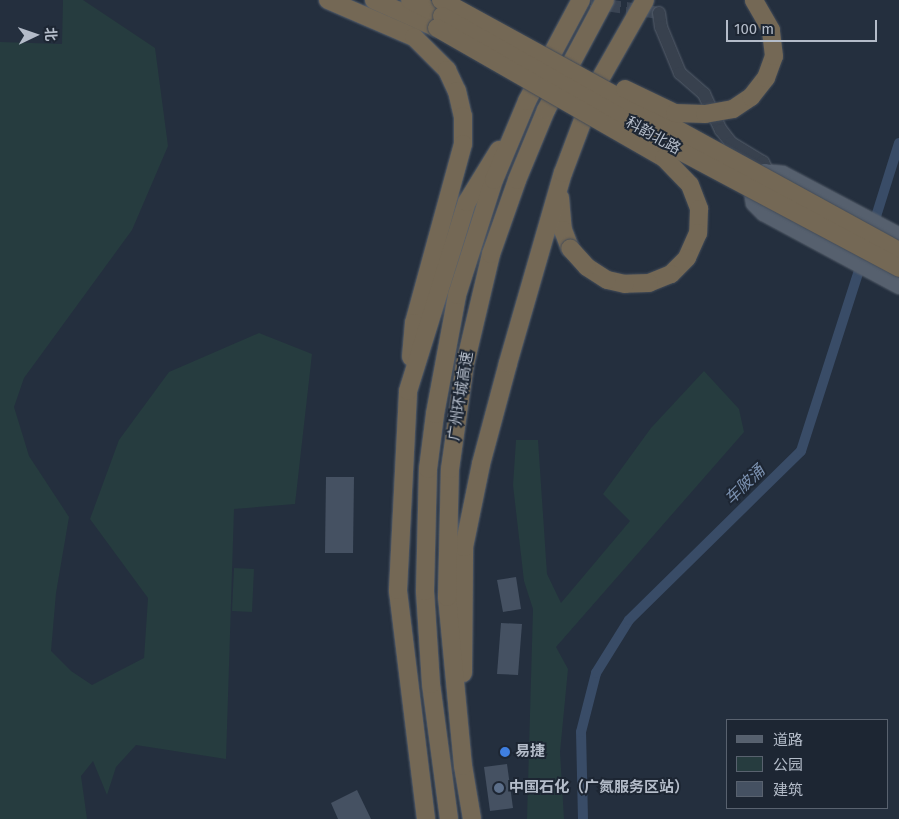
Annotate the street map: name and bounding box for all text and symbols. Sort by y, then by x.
north arrow [10,10,60,60]
scale bar [729,10,880,42]
text: 100 m [734,20,774,38]
text: 北 [42,27,59,42]
street label: 科韵北路 [622,114,684,158]
street label: 广州环城高速 [445,350,477,442]
water label: 车陂涌 [721,461,769,509]
legend [726,719,889,809]
text: 道路 [773,731,803,749]
place label: 易捷 [515,743,545,761]
marker: 易捷 [499,746,511,758]
text: 公园 [773,756,803,774]
place label: 中国石化（广氮服务区站） [509,779,689,797]
text: 建筑 [773,781,803,799]
marker: 中国石化（广氮服务区站） [493,782,505,794]

